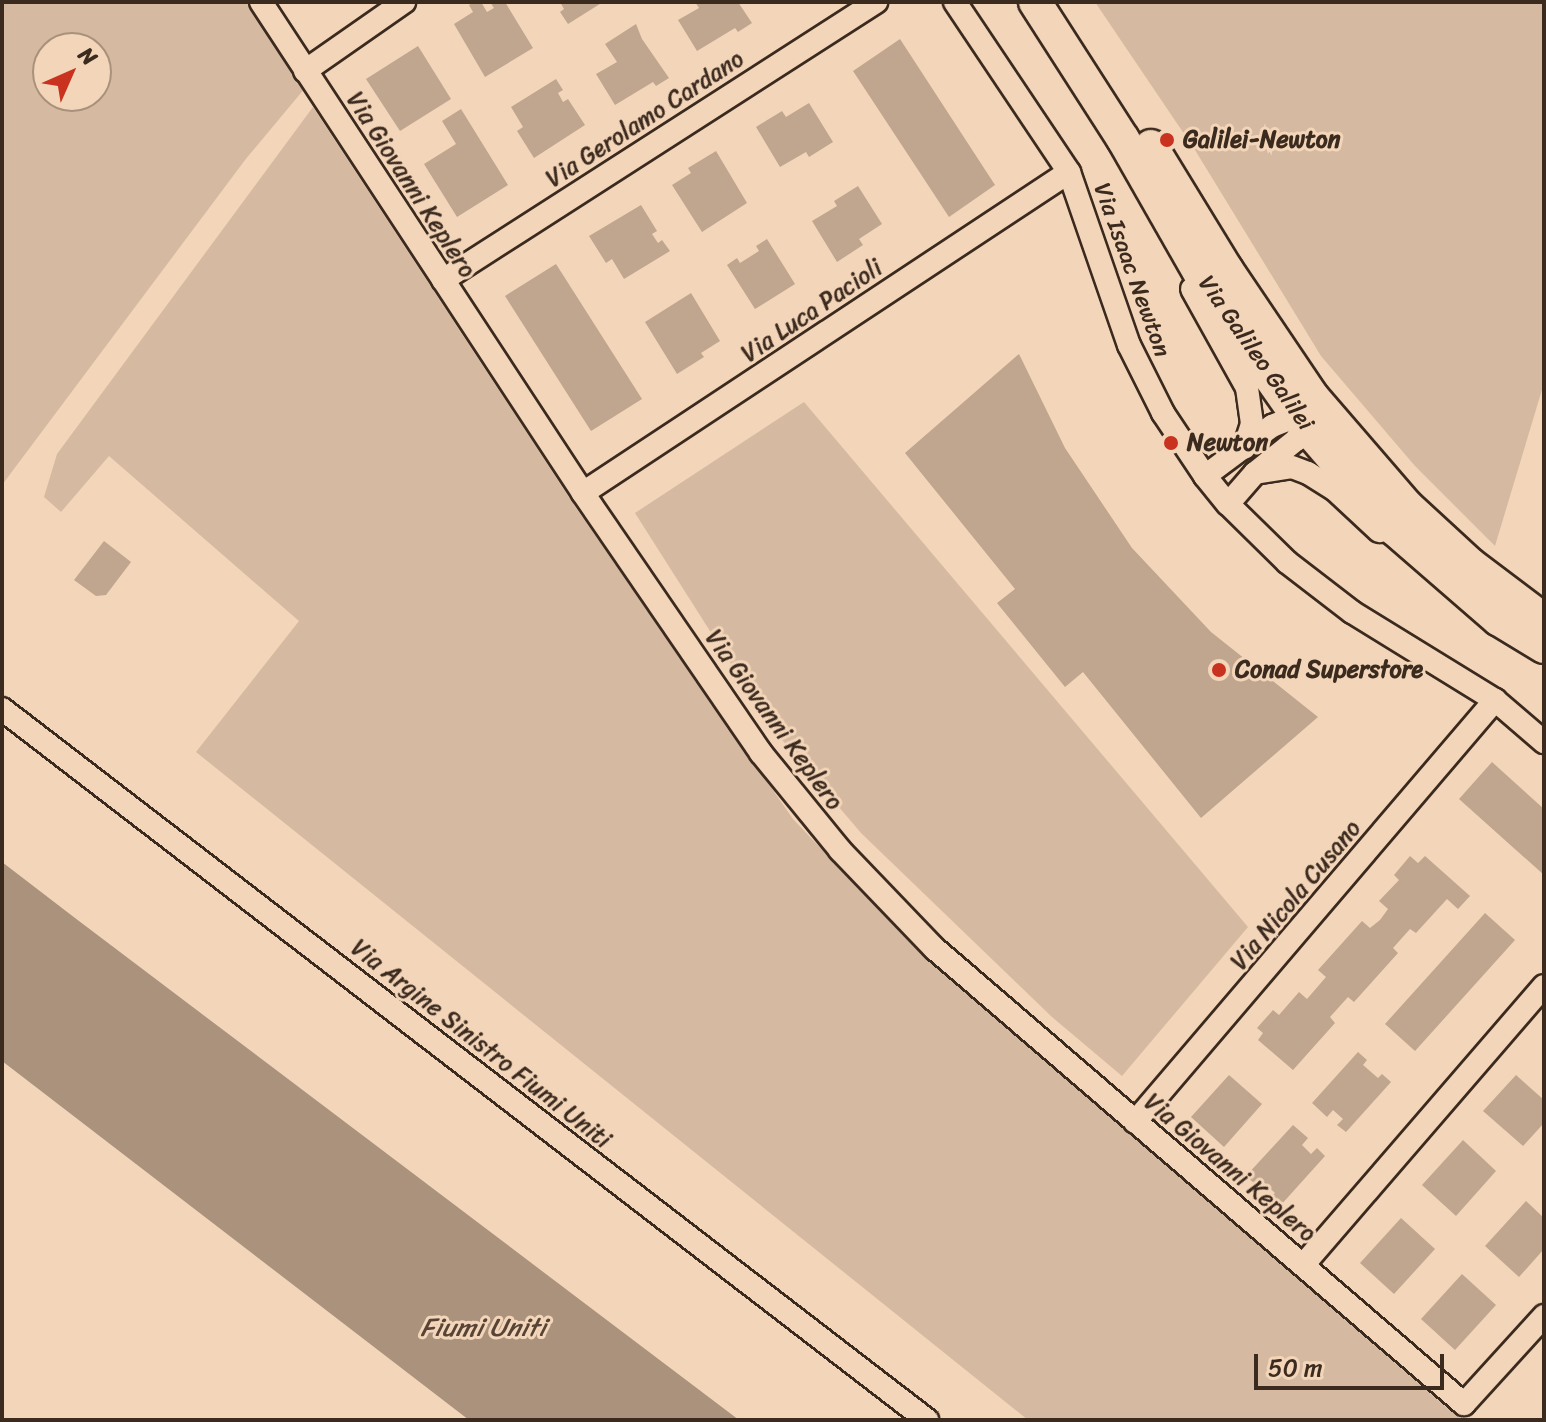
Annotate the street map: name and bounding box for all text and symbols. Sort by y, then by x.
north arrow [32,32,112,112]
text: N [69,37,107,75]
street label: Via Gerolamo Cardano [540,44,750,194]
street label: Via Giovanni Keplero [340,87,482,283]
place label: Galilei-Newton [1183,126,1340,154]
marker: Galilei-Newton [1158,131,1176,149]
street label: Via Isaac Newton [1087,179,1177,361]
street label: Via Luca Pacioli [736,253,888,369]
street label: Via Galileo Galilei [1192,270,1320,436]
place label: Newton [1187,429,1268,457]
marker: Newton [1162,434,1180,452]
street label: Via Giovanni Keplero [699,624,849,816]
place label: Conad Superstore [1235,656,1423,684]
marker: Conad Superstore [1210,661,1228,679]
street label: Via Nicola Cusano [1225,814,1367,976]
street label: Via Argine Sinistro Fiumi Uniti [345,934,617,1154]
street label: Via Giovanni Keplero [1138,1088,1322,1248]
water label: Fiumi Uniti [420,1312,546,1344]
scale bar [1258,1338,1448,1388]
text: 50 m [1268,1347,1323,1389]

